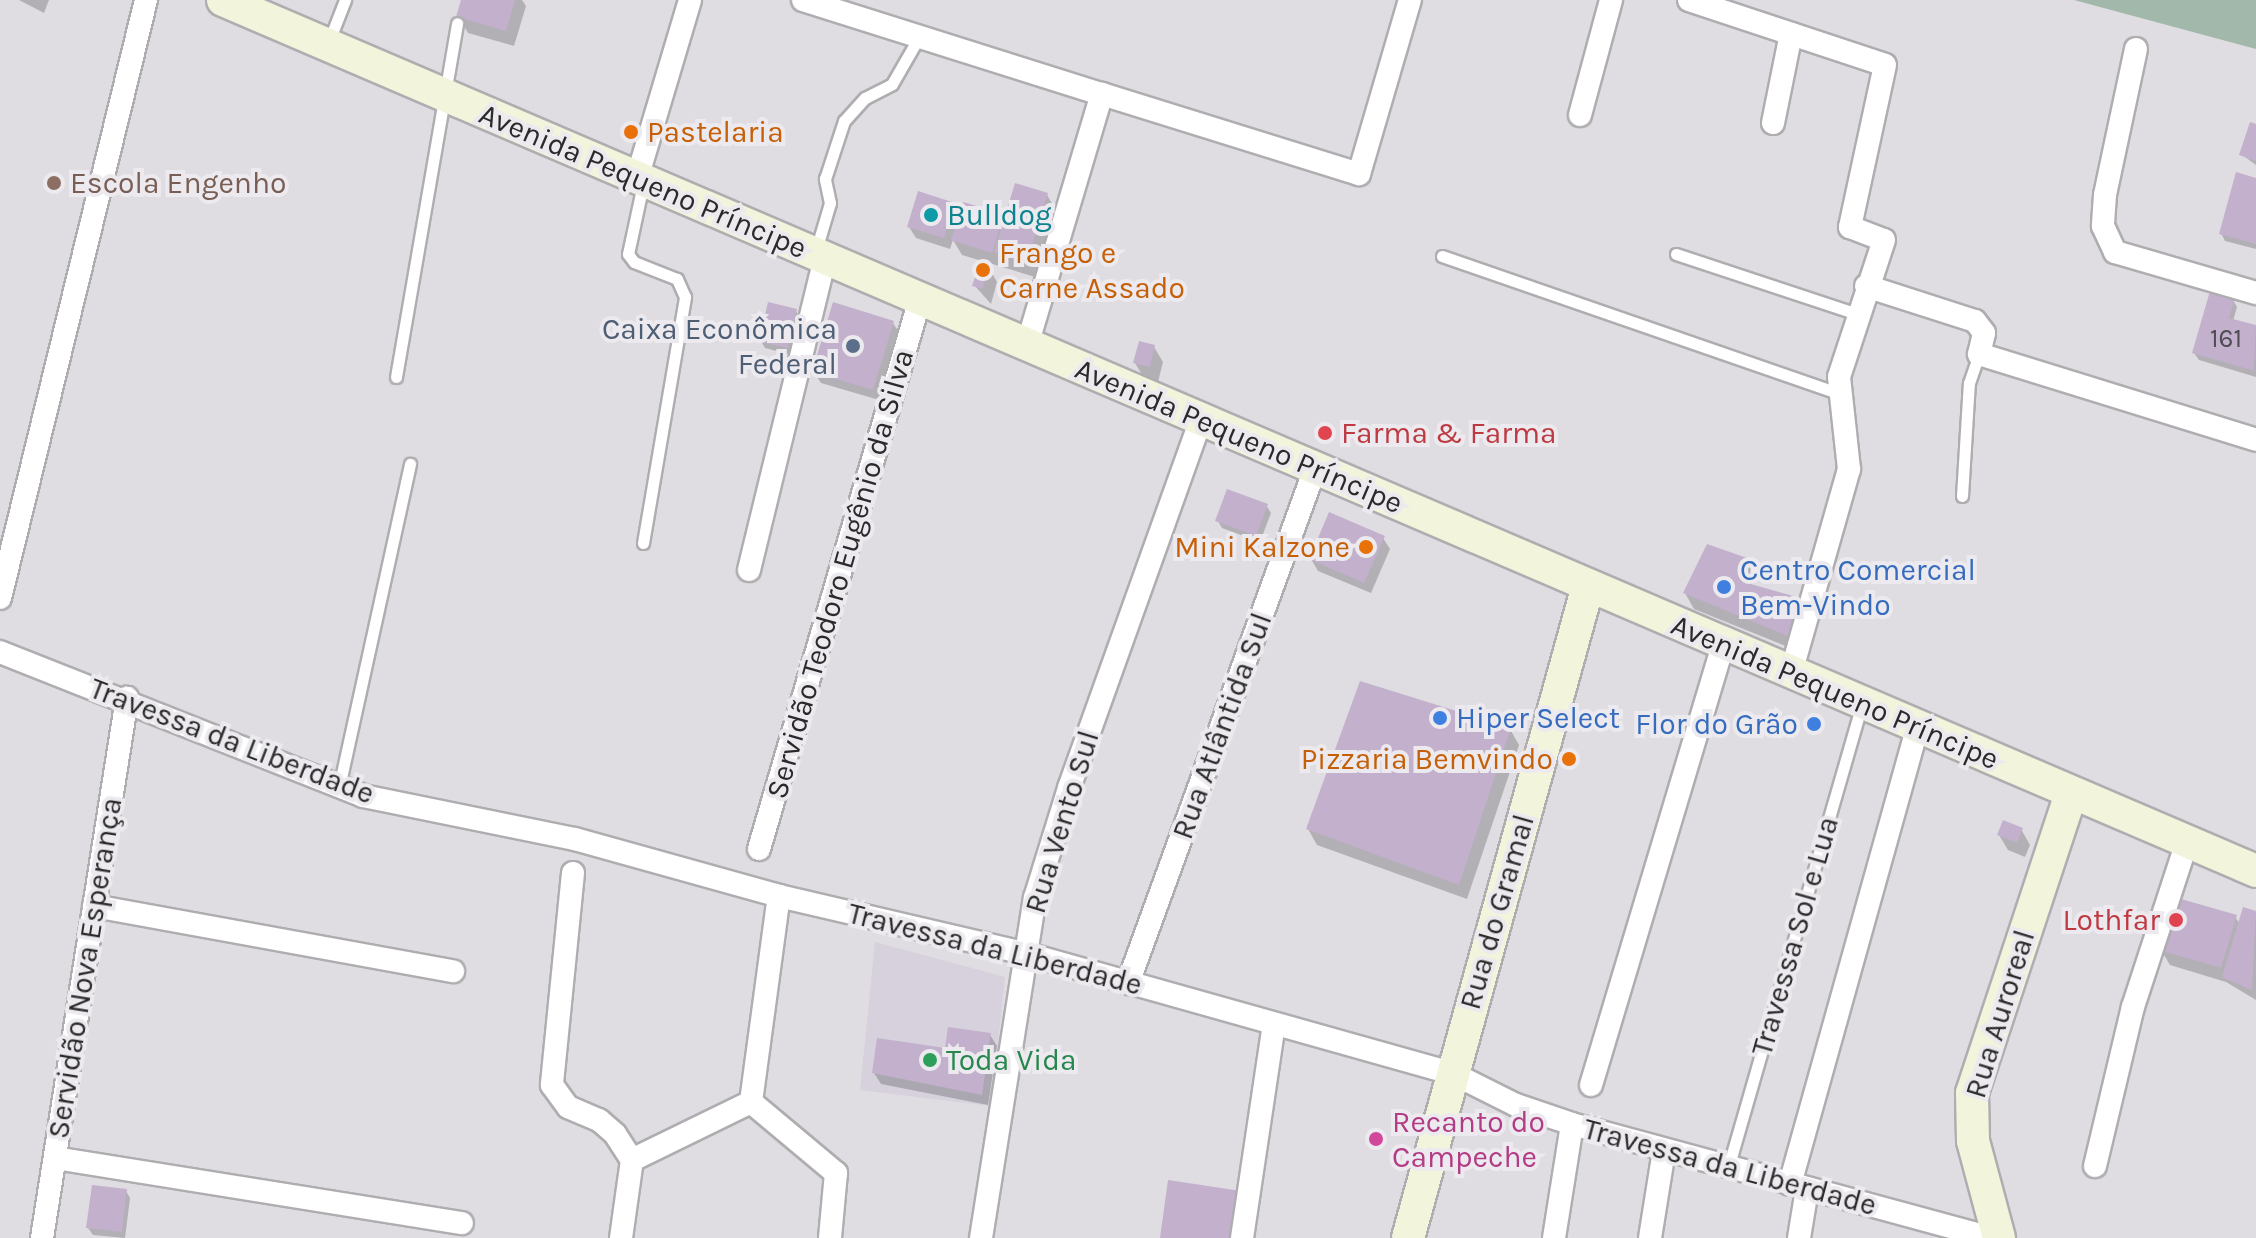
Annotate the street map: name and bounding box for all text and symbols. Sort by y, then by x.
street label: Avenida Pequeno Príncipe [474,96,812,266]
place label: Pastelaria [647,114,784,150]
marker: Pastelaria [622,123,640,141]
place label: Escola Engenho [70,165,286,201]
marker: Escola Engenho [45,174,63,192]
place label: Bulldog [947,197,1052,233]
marker: Bulldog [922,206,940,224]
place label: Frango e Carne Assado [999,235,1185,306]
marker: Frango e Carne Assado [974,261,992,279]
place label: Caixa Econômica Federal [602,311,837,382]
house number: 161 [2210,323,2242,355]
marker: Caixa Econômica Federal [844,337,862,355]
street label: Servidão Teodoro Eugênio da Silva [759,345,921,803]
street label: Avenida Pequeno Príncipe [1070,351,1408,521]
place label: Farma & Farma [1341,415,1557,451]
marker: Farma & Farma [1316,424,1334,442]
place label: Mini Kalzone [1174,529,1350,565]
marker: Mini Kalzone [1357,538,1375,556]
place label: Centro Comercial Bem-Vindo [1740,552,1976,622]
marker: Centro Comercial Bem-Vindo [1715,578,1733,596]
street label: Avenida Pequeno Príncipe [1666,607,2004,777]
street label: Rua Atlântida Sul [1164,608,1280,844]
street label: Travessa da Liberdade [85,670,379,812]
place label: Hiper Select [1456,700,1620,736]
place label: Flor do Grão [1635,706,1798,742]
marker: Hiper Select [1431,709,1449,727]
marker: Flor do Grão [1805,715,1823,733]
street label: Rua Vento Sul [1017,726,1107,918]
place label: Pizzaria Bemvindo [1301,741,1553,777]
marker: Pizzaria Bemvindo [1560,750,1578,768]
street label: Servidão Nova Esperança [40,795,130,1141]
street label: Rua do Gramal [1452,810,1542,1014]
street label: Travessa Sol e Lua [1744,812,1846,1060]
street label: Travessa da Liberdade [844,895,1146,1003]
place label: Lothfar [2063,902,2160,938]
marker: Lothfar [2167,911,2185,929]
street label: Rua Auroreal [1957,926,2043,1102]
place label: Toda Vida [946,1042,1077,1078]
marker: Toda Vida [921,1051,939,1069]
place label: Recanto do Campeche [1392,1104,1545,1174]
street label: Travessa da Liberdade [1580,1111,1880,1223]
marker: Recanto do Campeche [1367,1130,1385,1148]

